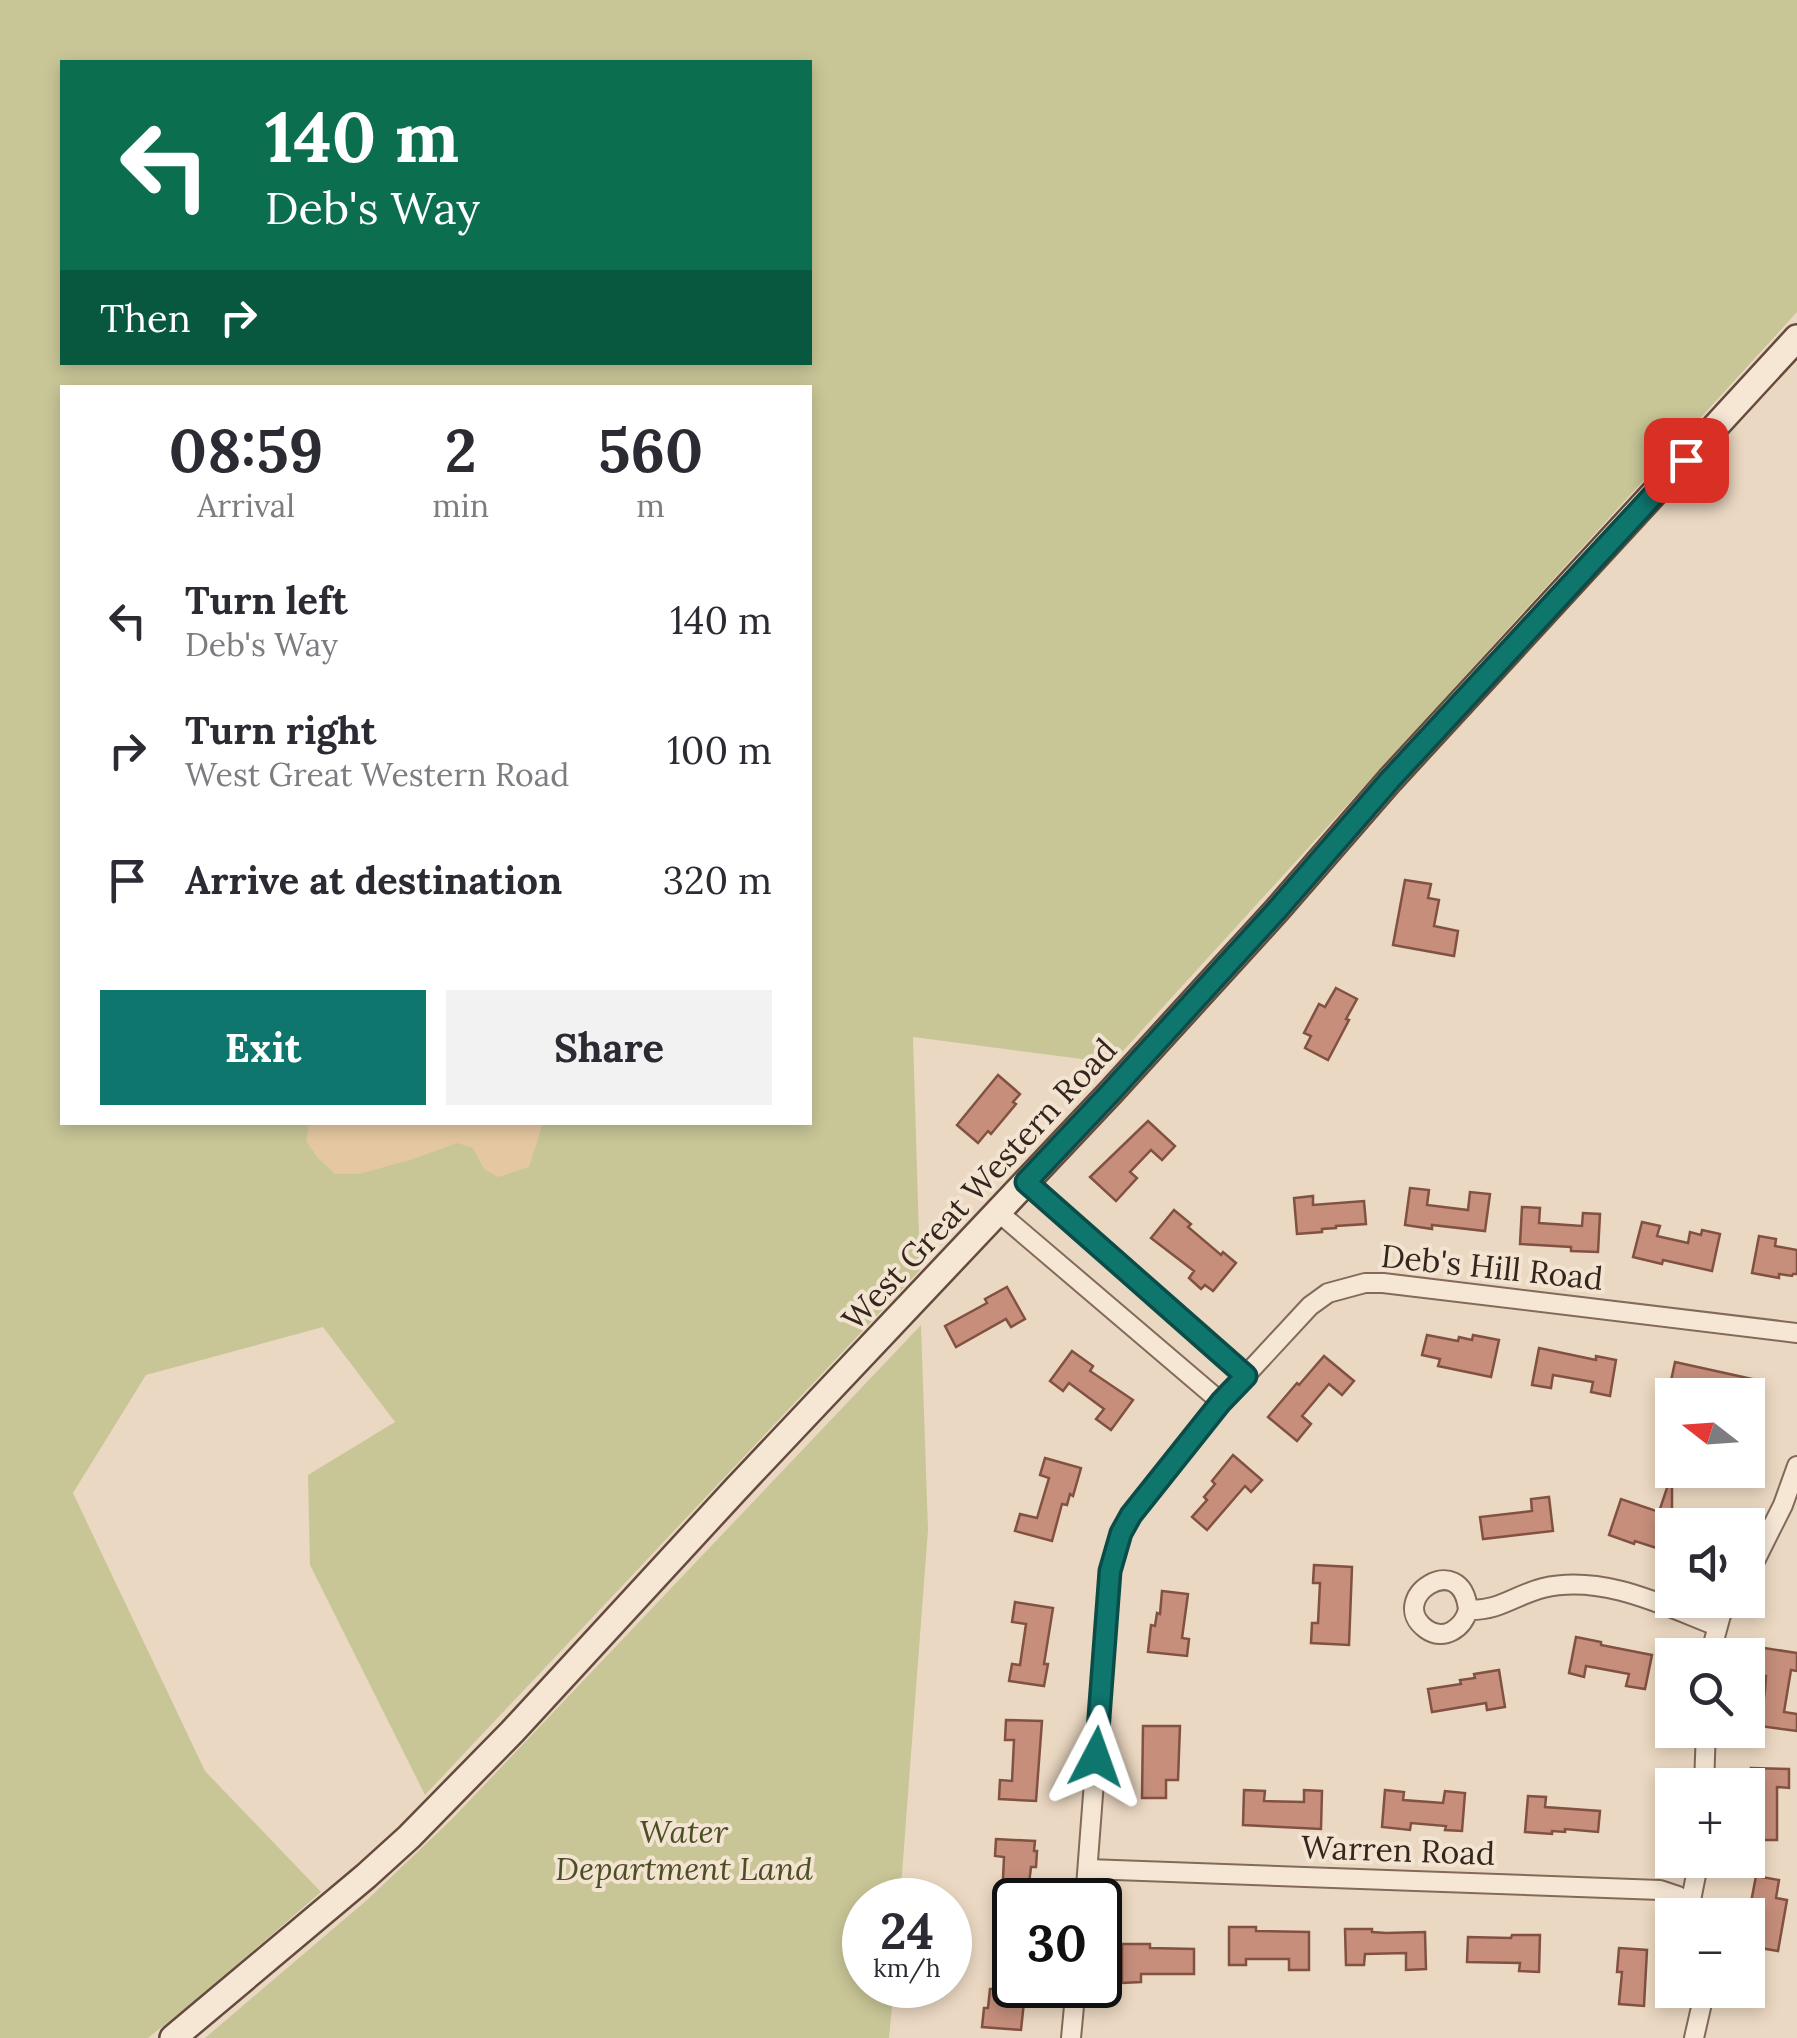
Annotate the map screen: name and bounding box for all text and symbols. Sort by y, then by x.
text: 140 m [265,92,459,181]
icon: left [100,100,230,230]
text: Deb's Way [265,179,480,236]
icon: right [211,290,266,345]
text: Then [100,294,191,342]
text: 08:59 [169,412,323,488]
text: 2 [445,412,477,488]
text: 560 [598,412,703,488]
pin [1644,418,1729,503]
icon: arrive [1659,433,1714,488]
text: Arrival [197,485,295,526]
text: min [432,485,489,526]
text: m [636,485,665,526]
text: Turn left [185,576,348,624]
icon: left [100,593,155,648]
text: 140 m [670,596,772,644]
text: Deb's Way [185,624,338,665]
text: Turn right [185,706,376,754]
icon: right [100,723,155,778]
text: 100 m [667,726,772,774]
text: West Great Western Road [185,754,569,795]
icon: arrive [100,853,155,908]
text: Arrive at destination [185,856,562,904]
text: 320 m [663,856,772,904]
button: Exit [100,990,426,1105]
button: Share [446,990,772,1105]
street label: West Great Western Road [833,1029,1125,1339]
street label: Deb's Hill Road [1379,1235,1605,1299]
north arrow [1655,1378,1765,1488]
map controls [1655,1378,1765,2008]
button: sound [1655,1508,1765,1618]
button: search [1655,1638,1765,1748]
position arrow [1044,1705,1148,1809]
button: + [1655,1768,1765,1878]
park label: Water Department Land [555,1811,813,1889]
street label: Warren Road [1300,1826,1496,1874]
speed limit sign: 30 [992,1878,1122,2008]
button: − [1655,1898,1765,2008]
text: 24 [880,1899,934,1963]
text: km/h [873,1952,941,1984]

